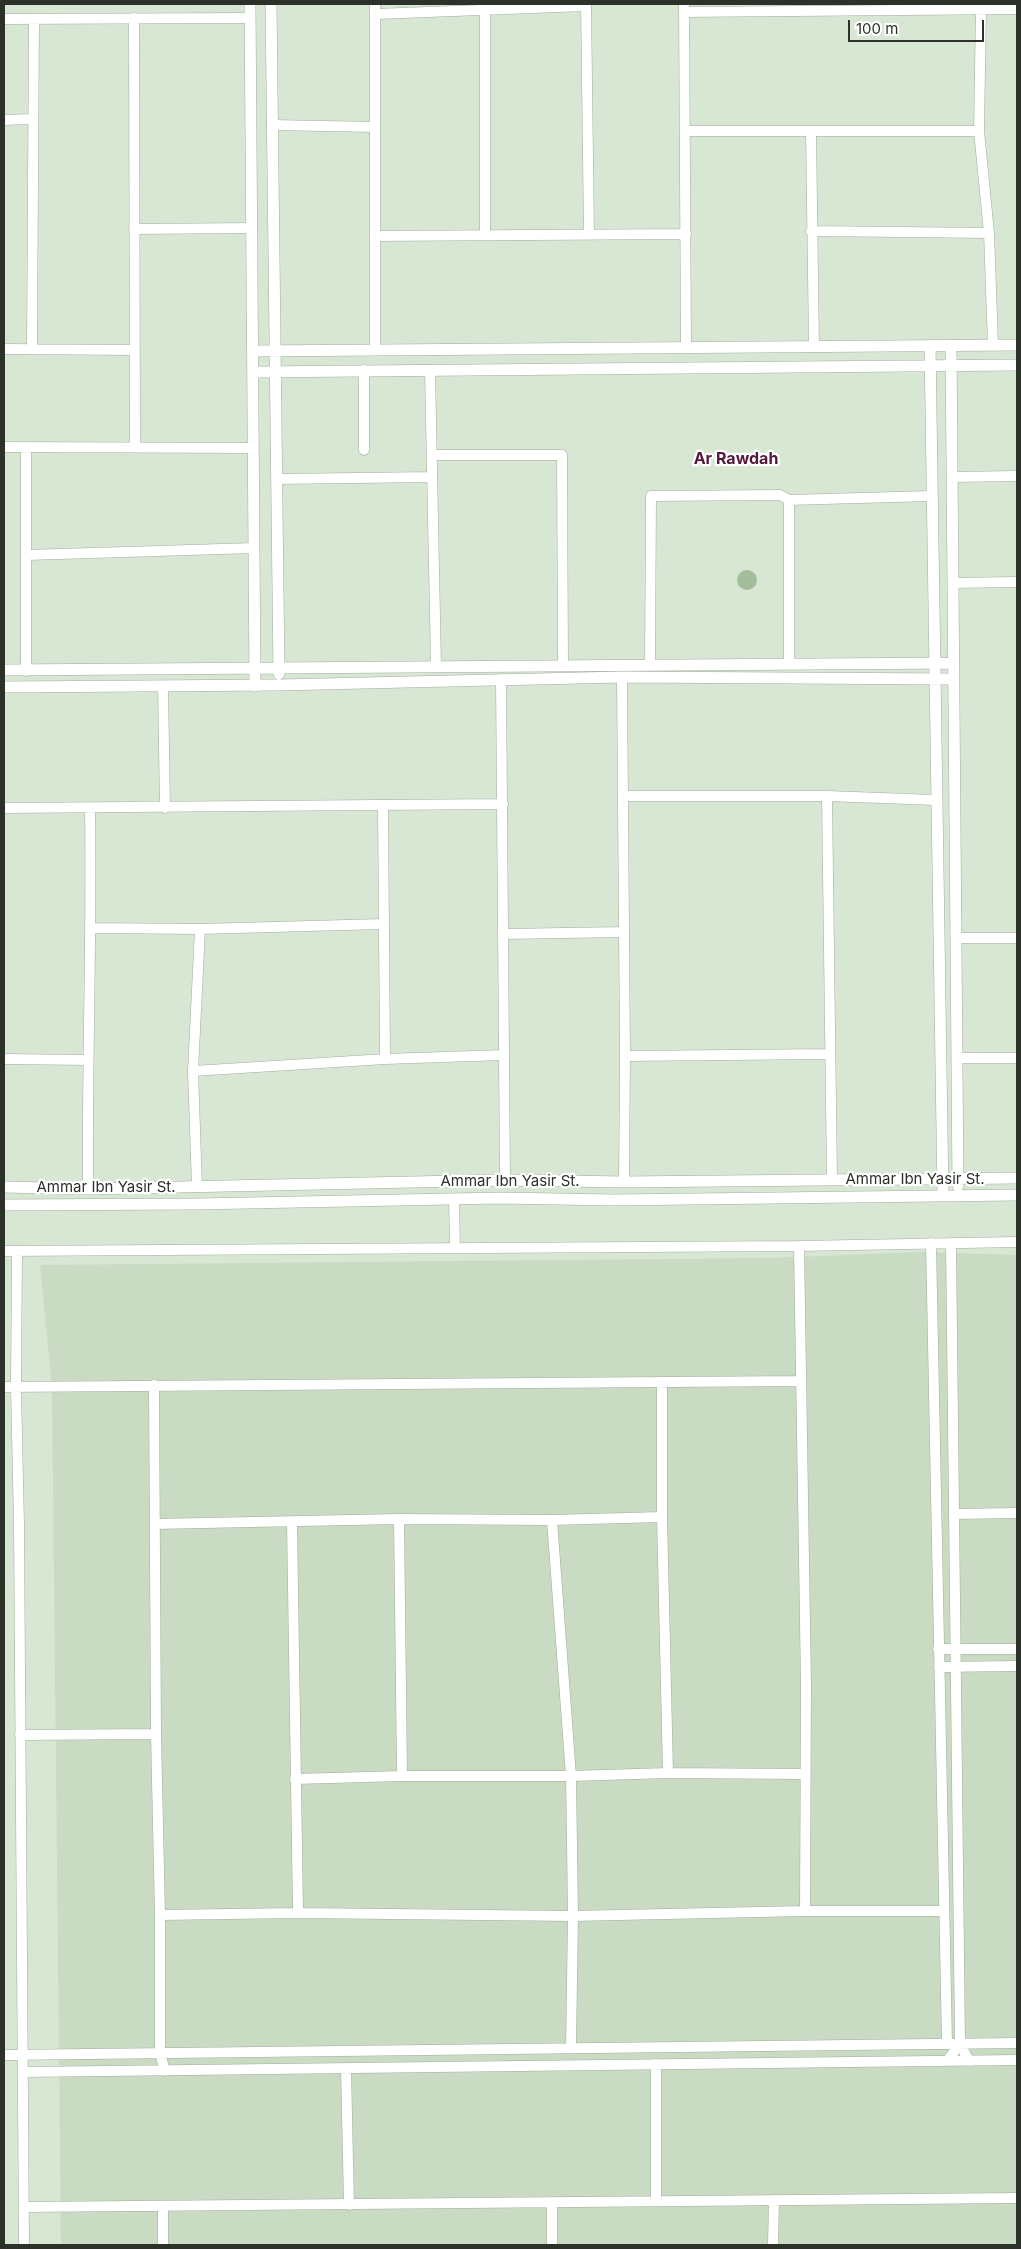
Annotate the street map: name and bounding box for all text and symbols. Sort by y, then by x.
scale bar [851,10,987,42]
text: 100 m [856,19,898,38]
district label: Ar Rawdah [694,449,778,469]
street label: Ammar Ibn Yasir St. [845,1170,985,1188]
street label: Ammar Ibn Yasir St. [440,1172,580,1190]
street label: Ammar Ibn Yasir St. [36,1178,176,1196]

